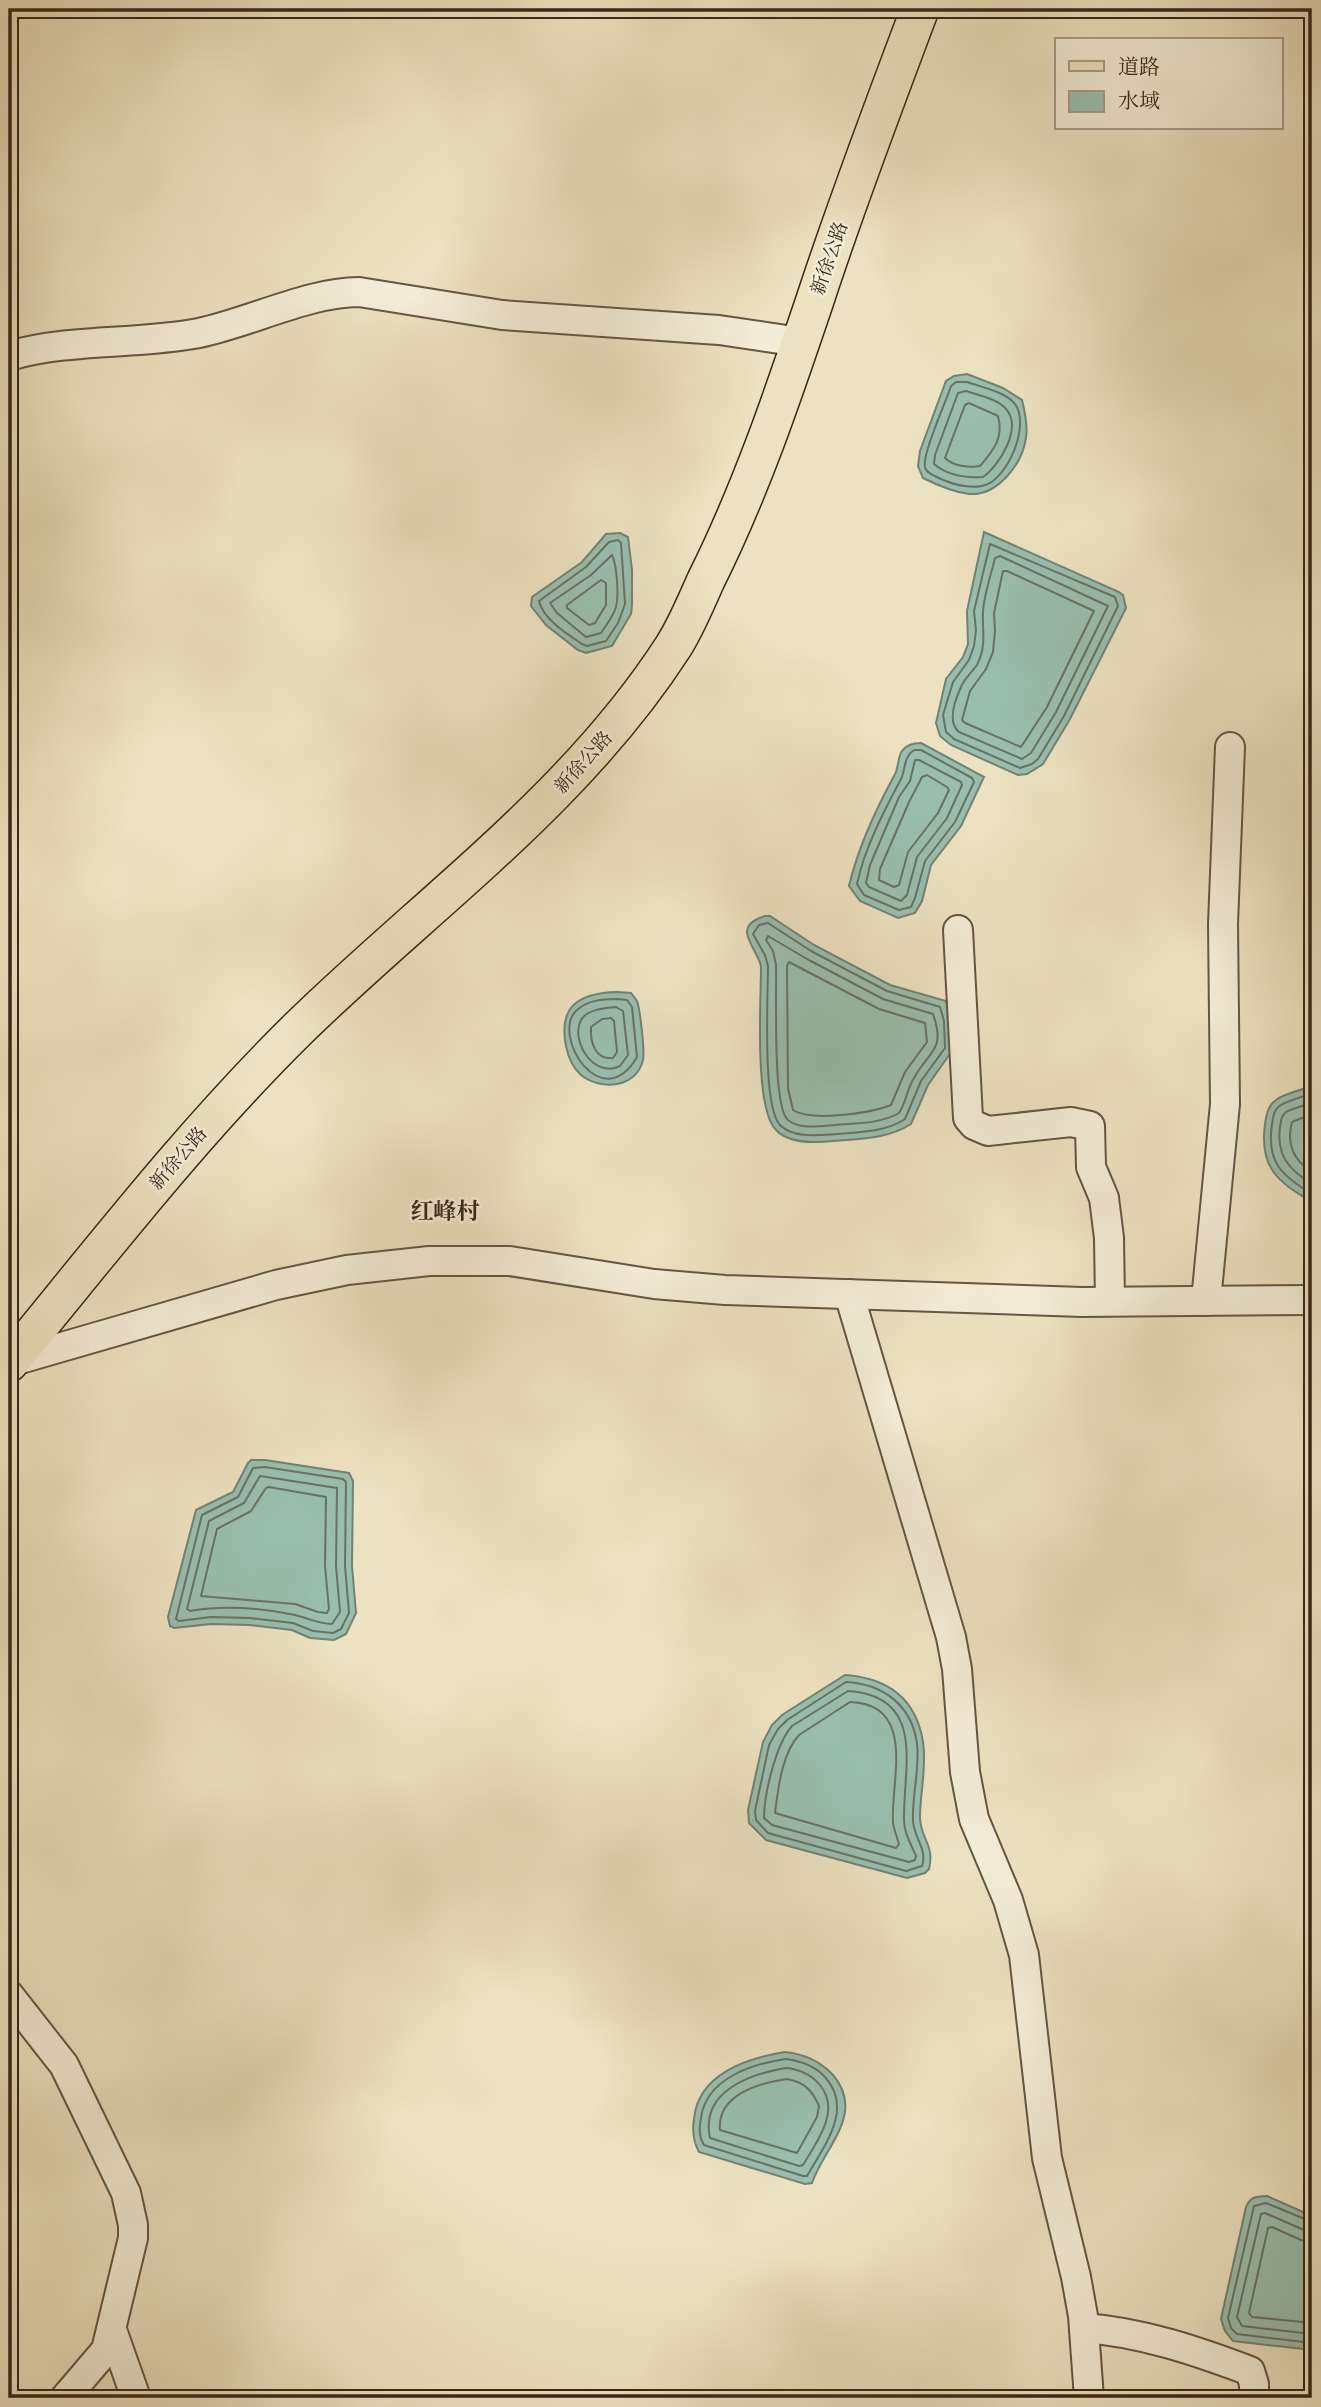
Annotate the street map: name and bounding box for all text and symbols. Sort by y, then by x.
legend [1055,38,1282,130]
text: 道路 [1118,54,1160,79]
text: 水域 [1118,88,1160,113]
street label: 新徐公路 [806,218,852,298]
street label: 新徐公路 [549,726,617,798]
street label: 新徐公路 [144,1122,212,1194]
district label: 红峰村 [411,1197,480,1225]

